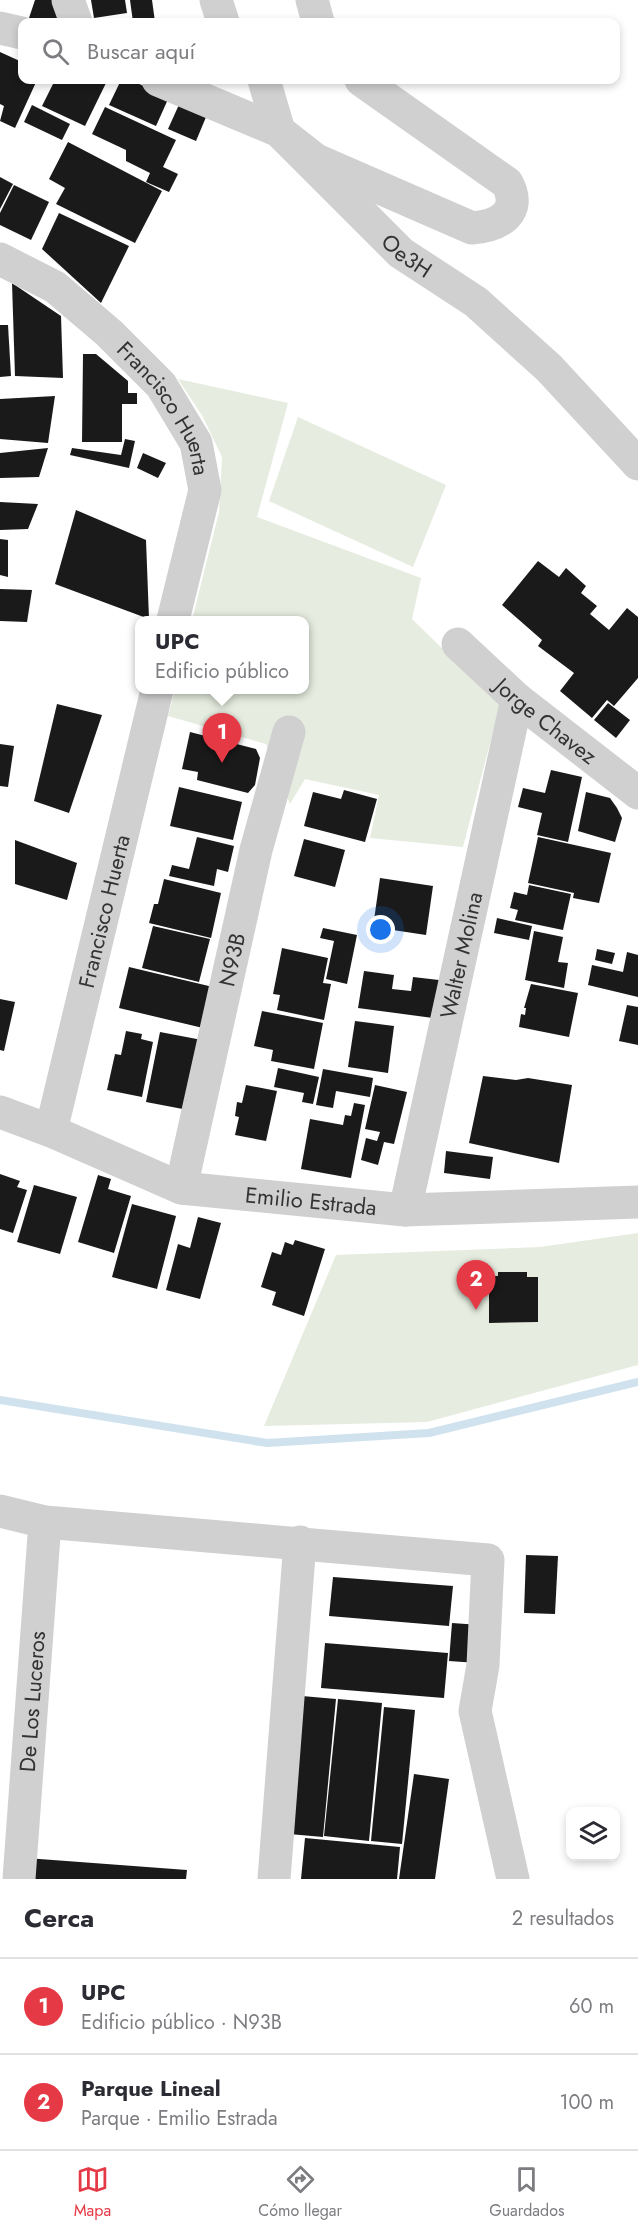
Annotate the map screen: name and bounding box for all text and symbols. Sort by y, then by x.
search box [18,18,620,84]
icon: search [39,35,72,68]
text: Buscar aquí [87,35,195,67]
street label: Oe3H [374,226,439,285]
street label: Francisco Huerta [110,334,218,478]
popup [135,616,309,694]
text: UPC [155,625,200,657]
text: Edificio público [155,657,289,686]
street label: Jorge Chavez [486,668,604,772]
pin: 1 [202,714,242,763]
street label: Francisco Huerta [70,831,138,991]
street label: Walter Molina [431,889,490,1021]
your location [366,915,395,944]
street label: N93B [210,930,253,989]
street label: Emilio Estrada [244,1178,378,1223]
pin: 2 [456,1260,496,1310]
street label: De Los Luceros [11,1630,53,1773]
map controls [566,1807,620,1861]
button: layers [566,1807,620,1861]
text: Cerca [24,1899,94,1937]
text: 2 resultados [512,1904,614,1933]
text: UPC [81,1976,126,2008]
text: 1 [38,1992,49,2021]
text: 60 m [569,1992,614,2021]
text: Edificio público · N93B [81,2008,282,2037]
text: Parque Lineal [81,2072,221,2104]
text: 2 [37,2088,50,2117]
text: 100 m [559,2088,614,2117]
text: Parque · Emilio Estrada [81,2104,278,2133]
tab: Mapa [74,2163,111,2222]
tab: Cómo llegar [258,2163,342,2222]
tab: Guardados [489,2163,564,2222]

